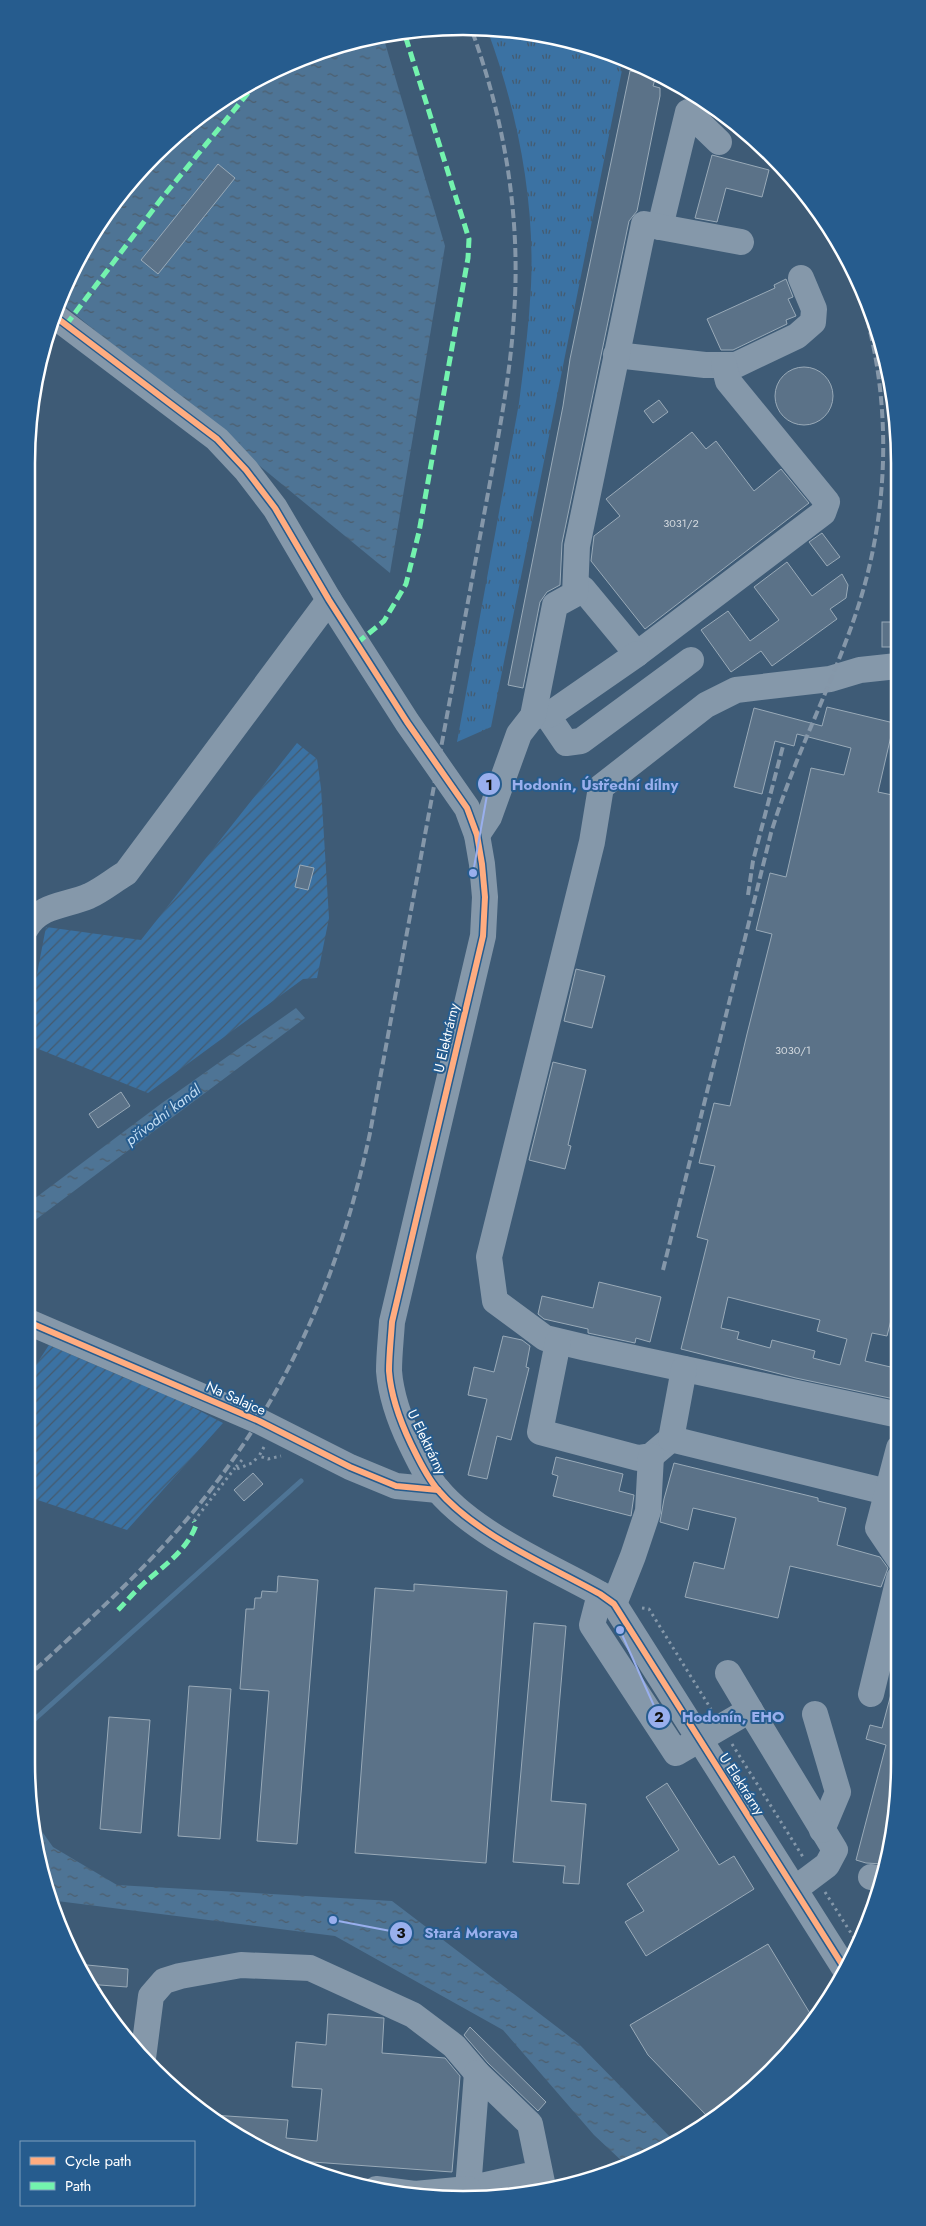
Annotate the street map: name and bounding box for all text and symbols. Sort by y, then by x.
house number: 3031/2 [663,515,699,531]
callout: Hodonín, Ústřední dílny [477,769,688,799]
text: 1 [485,774,493,796]
text: Hodonín, Ústřední dílny [512,774,678,796]
street label: U Elektrárny [428,1001,464,1075]
house number: 3030/1 [775,1042,811,1058]
water label: přívodní kanál [121,1079,206,1151]
street label: Na Salajce [203,1376,269,1420]
street label: U Elektrárny [403,1406,452,1479]
callout: Hodonín, EHO [646,1702,794,1732]
text: 2 [654,1706,664,1728]
text: Hodonín, EHO [682,1706,784,1728]
street label: U Elektrárny [714,1749,770,1820]
callout: Stará Morava [389,1918,527,1948]
text: 3 [396,1922,406,1944]
text: Stará Morava [424,1922,518,1944]
legend [20,2141,195,2206]
text: Cycle path [65,2150,132,2172]
text: Path [65,2175,91,2197]

